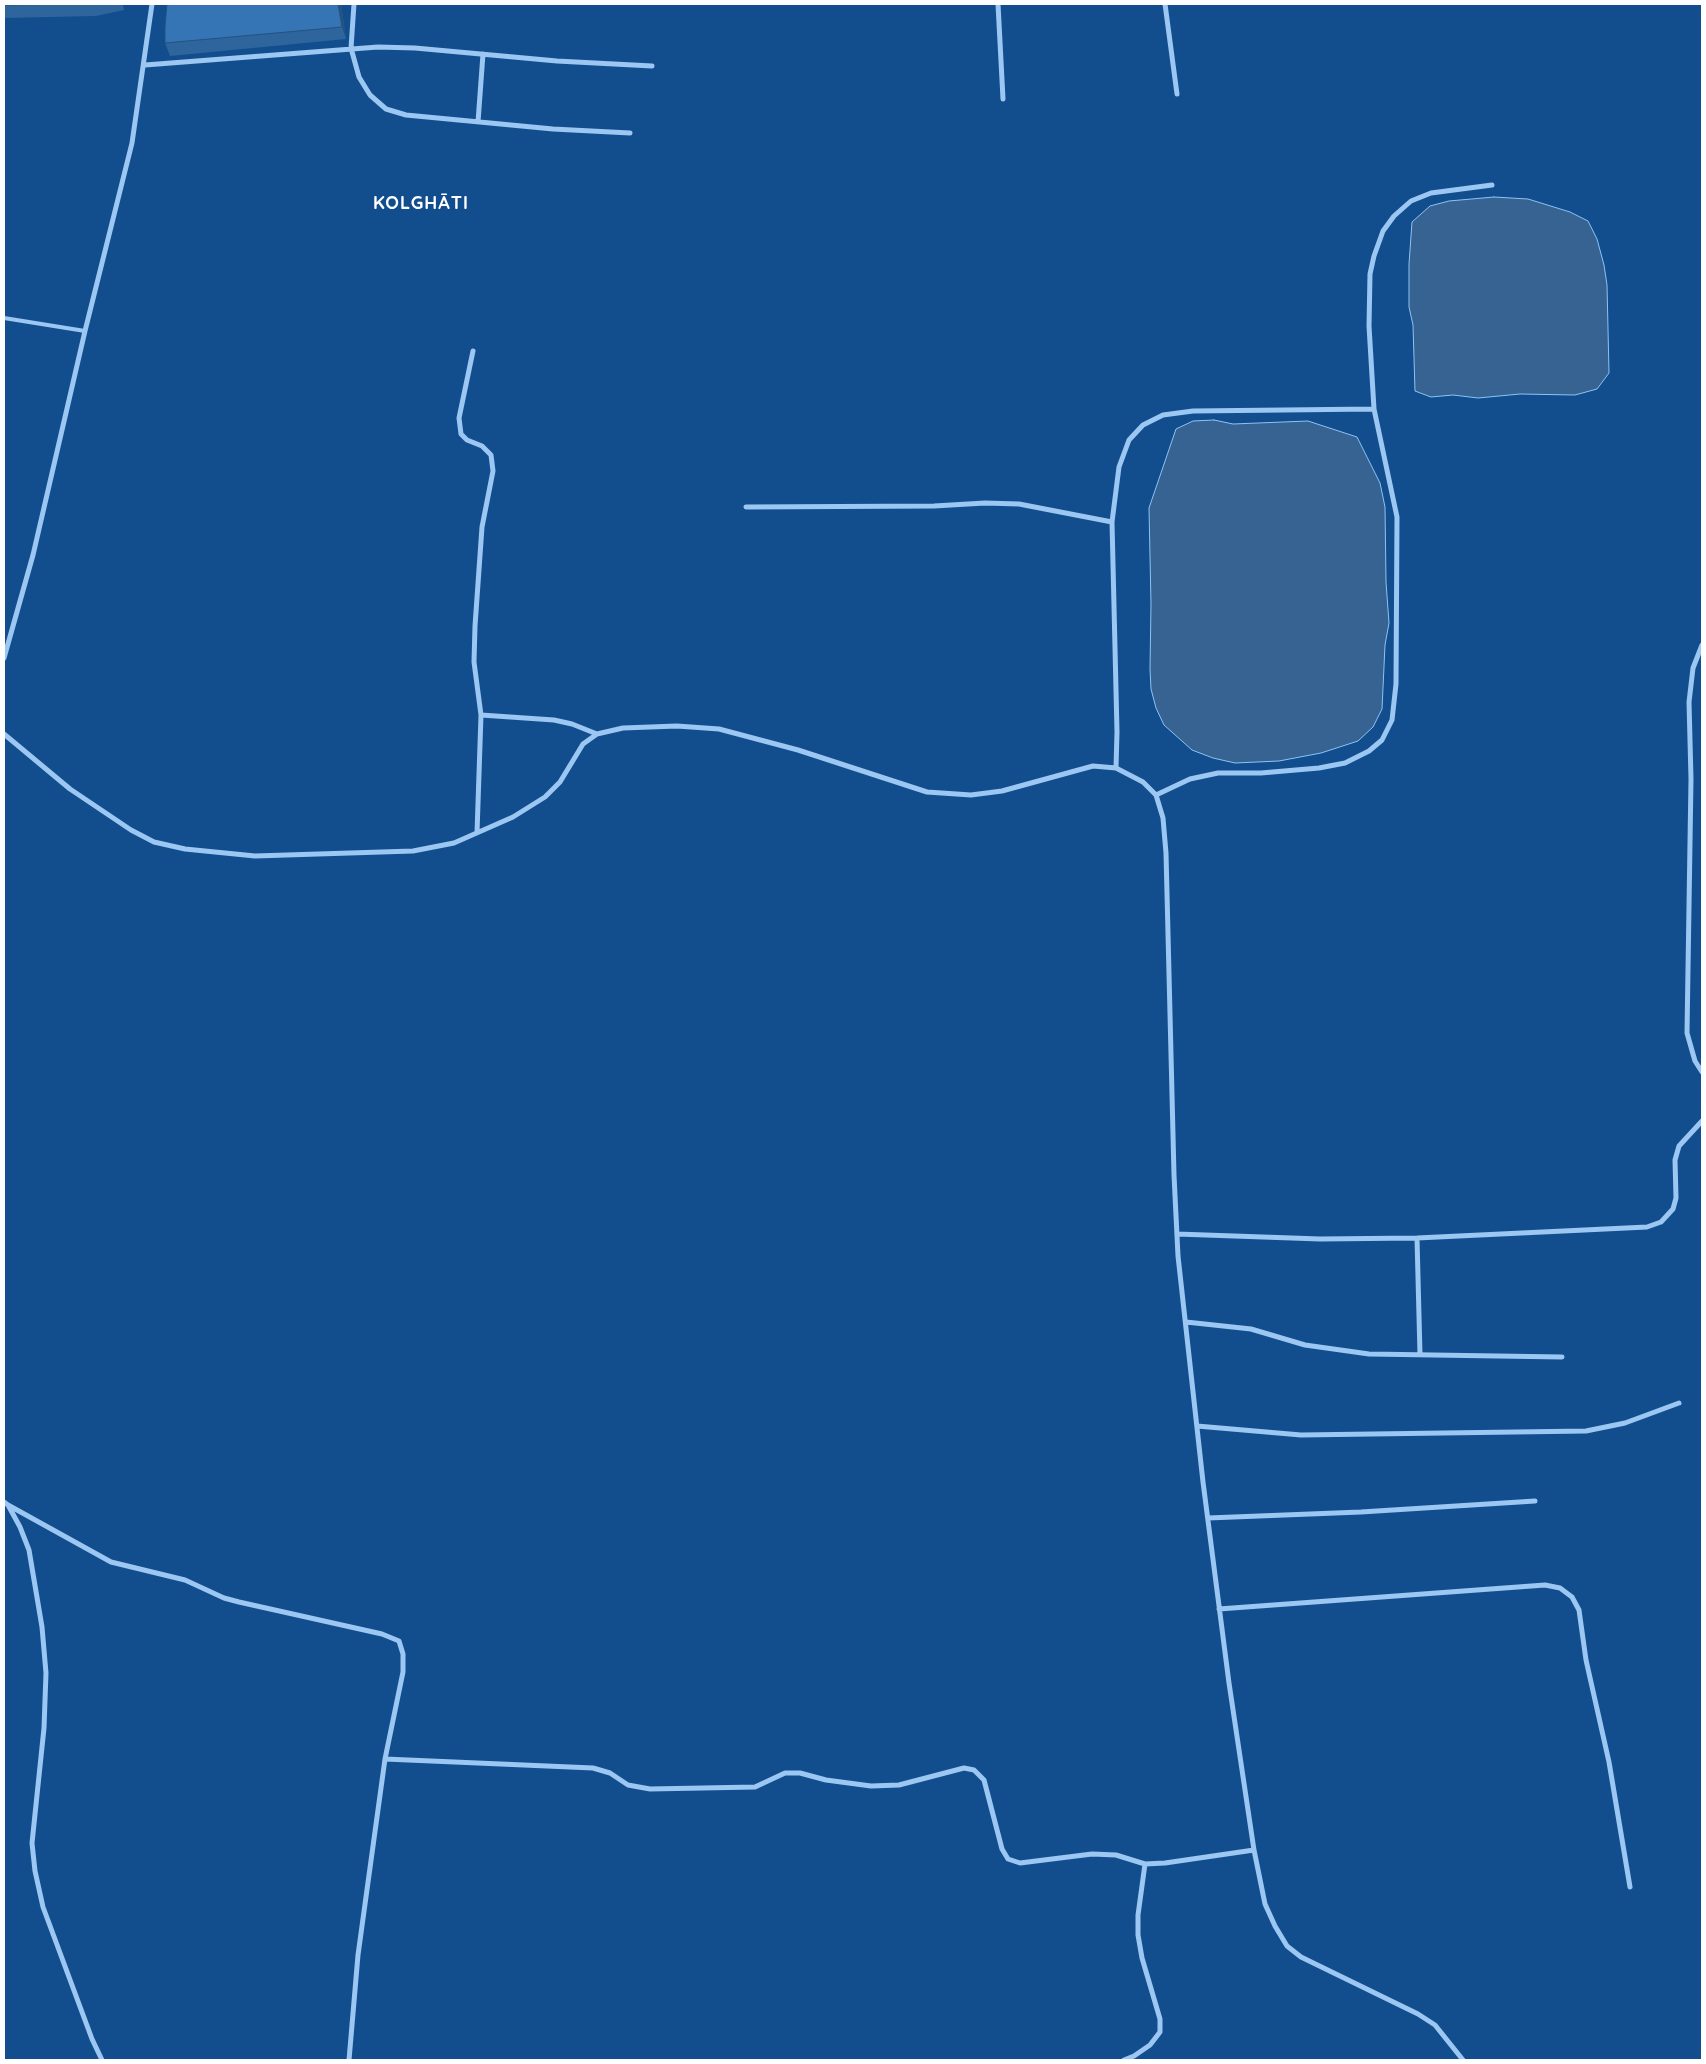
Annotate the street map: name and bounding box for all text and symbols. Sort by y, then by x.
district label: KOLGHĀTI [372,193,470,215]

